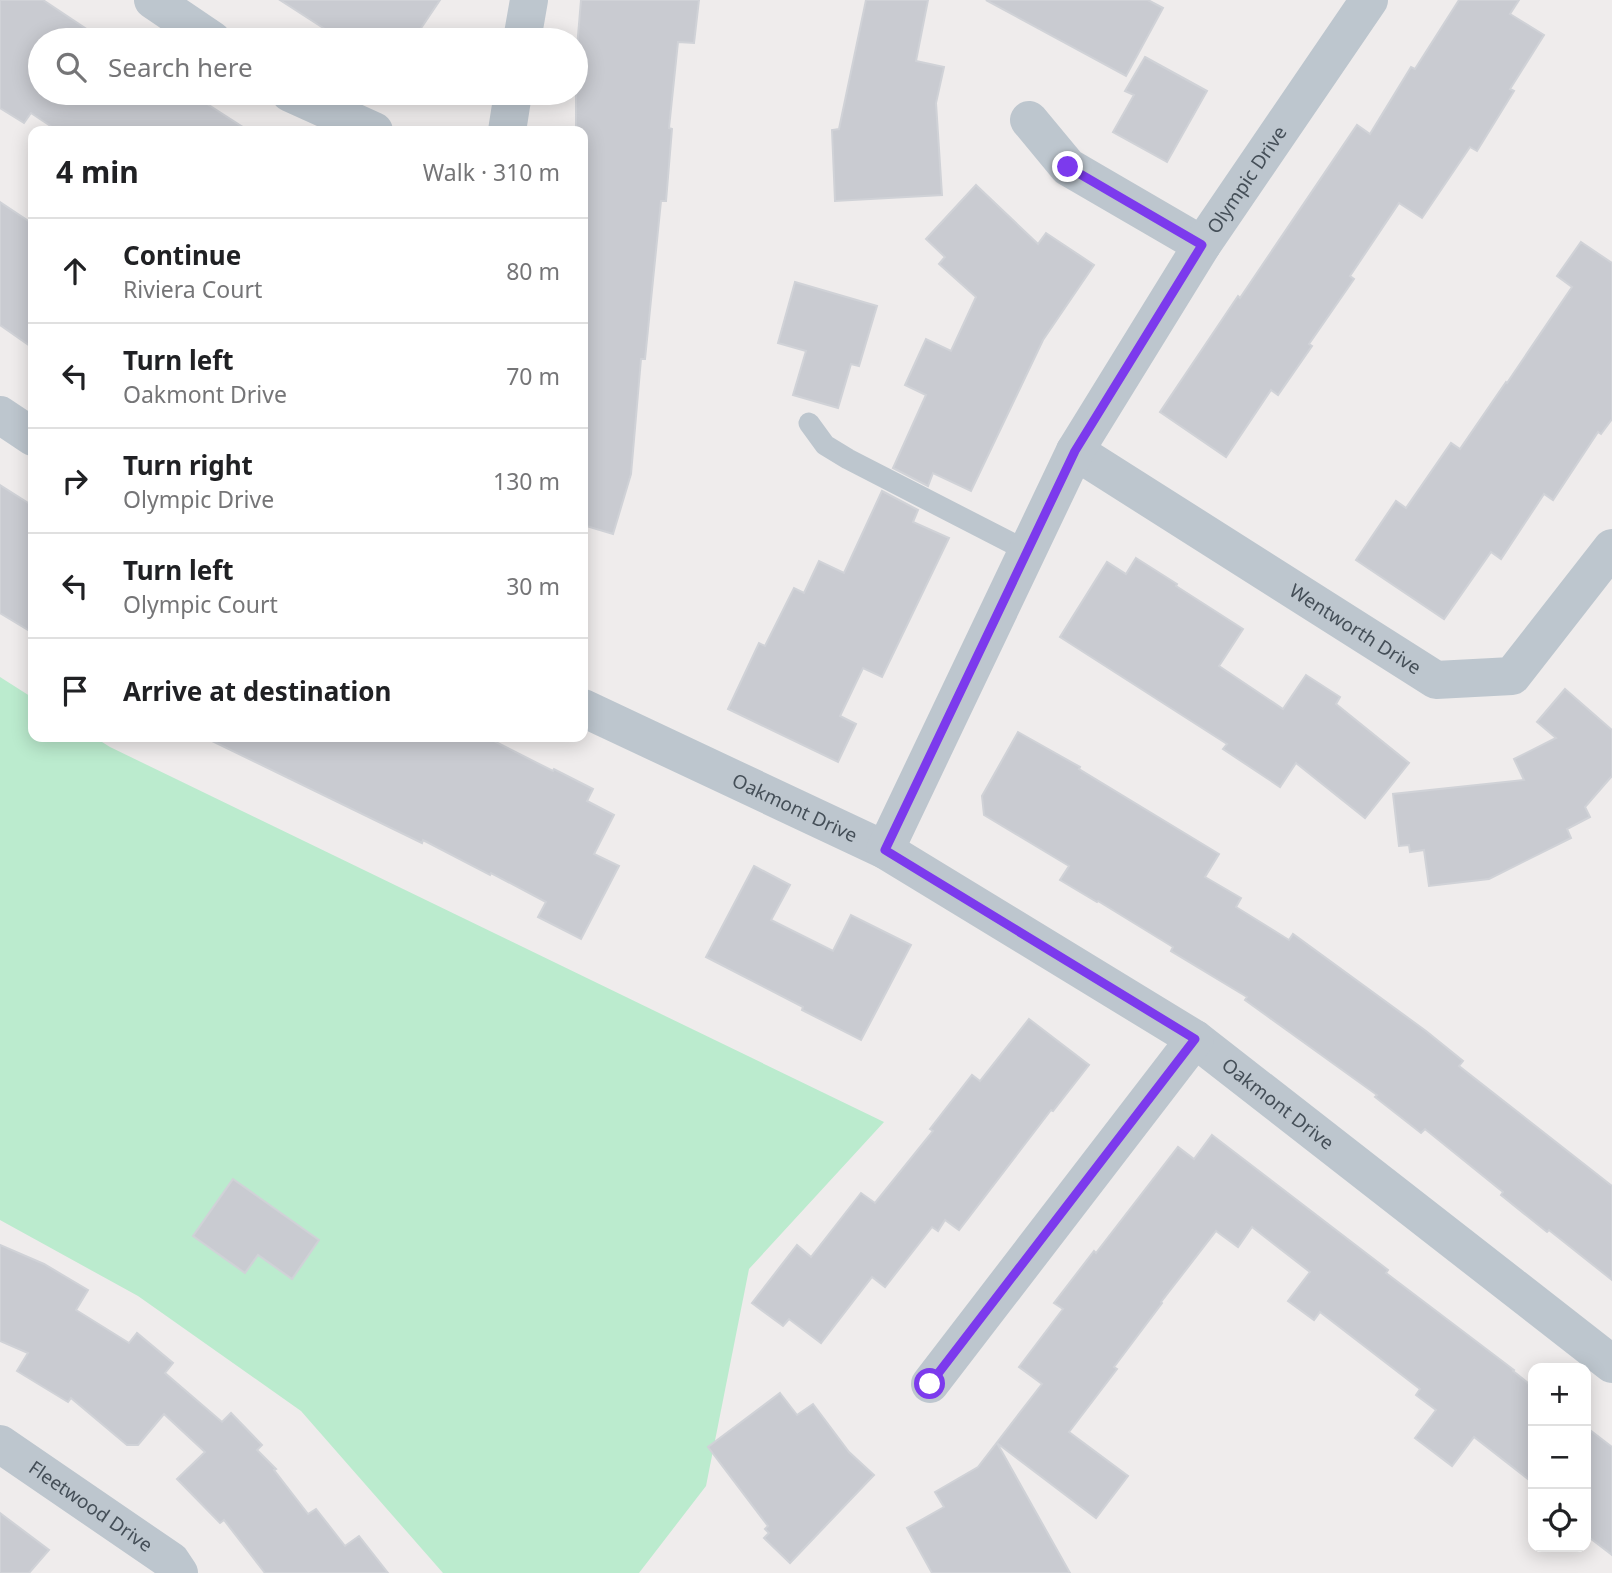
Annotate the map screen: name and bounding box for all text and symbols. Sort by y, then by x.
search box [28,28,588,105]
icon: search [52,48,90,86]
text: Search here [108,49,253,85]
street label: Olympic Drive [1201,121,1292,239]
text: 4 min [56,151,139,192]
route end [1052,151,1083,182]
text: Walk · 310 m [423,156,560,188]
text: Continue [123,237,241,273]
icon: ahead [56,252,94,290]
text: 80 m [506,255,560,287]
text: Riviera Court [123,273,262,305]
text: Turn left [123,342,234,378]
icon: left [56,357,94,395]
text: 70 m [506,360,560,392]
text: Oakmont Drive [123,378,287,410]
text: Turn right [123,447,253,483]
icon: right [56,462,94,500]
text: 130 m [493,465,560,497]
text: Olympic Drive [123,483,274,515]
text: Turn left [123,552,234,588]
icon: left [56,567,94,605]
text: 30 m [506,570,560,602]
street label: Wentworth Drive [1284,577,1426,680]
text: Olympic Court [123,588,278,620]
icon: arrive [56,672,94,710]
text: Arrive at destination [123,673,392,709]
street label: Oakmont Drive [728,767,862,848]
street label: Oakmont Drive [1217,1052,1339,1156]
map controls [1528,1363,1591,1552]
button: + [1528,1363,1591,1426]
route start [914,1368,945,1399]
button: − [1528,1426,1591,1489]
street label: Fleetwood Drive [24,1455,158,1558]
button: locate [1528,1489,1591,1552]

